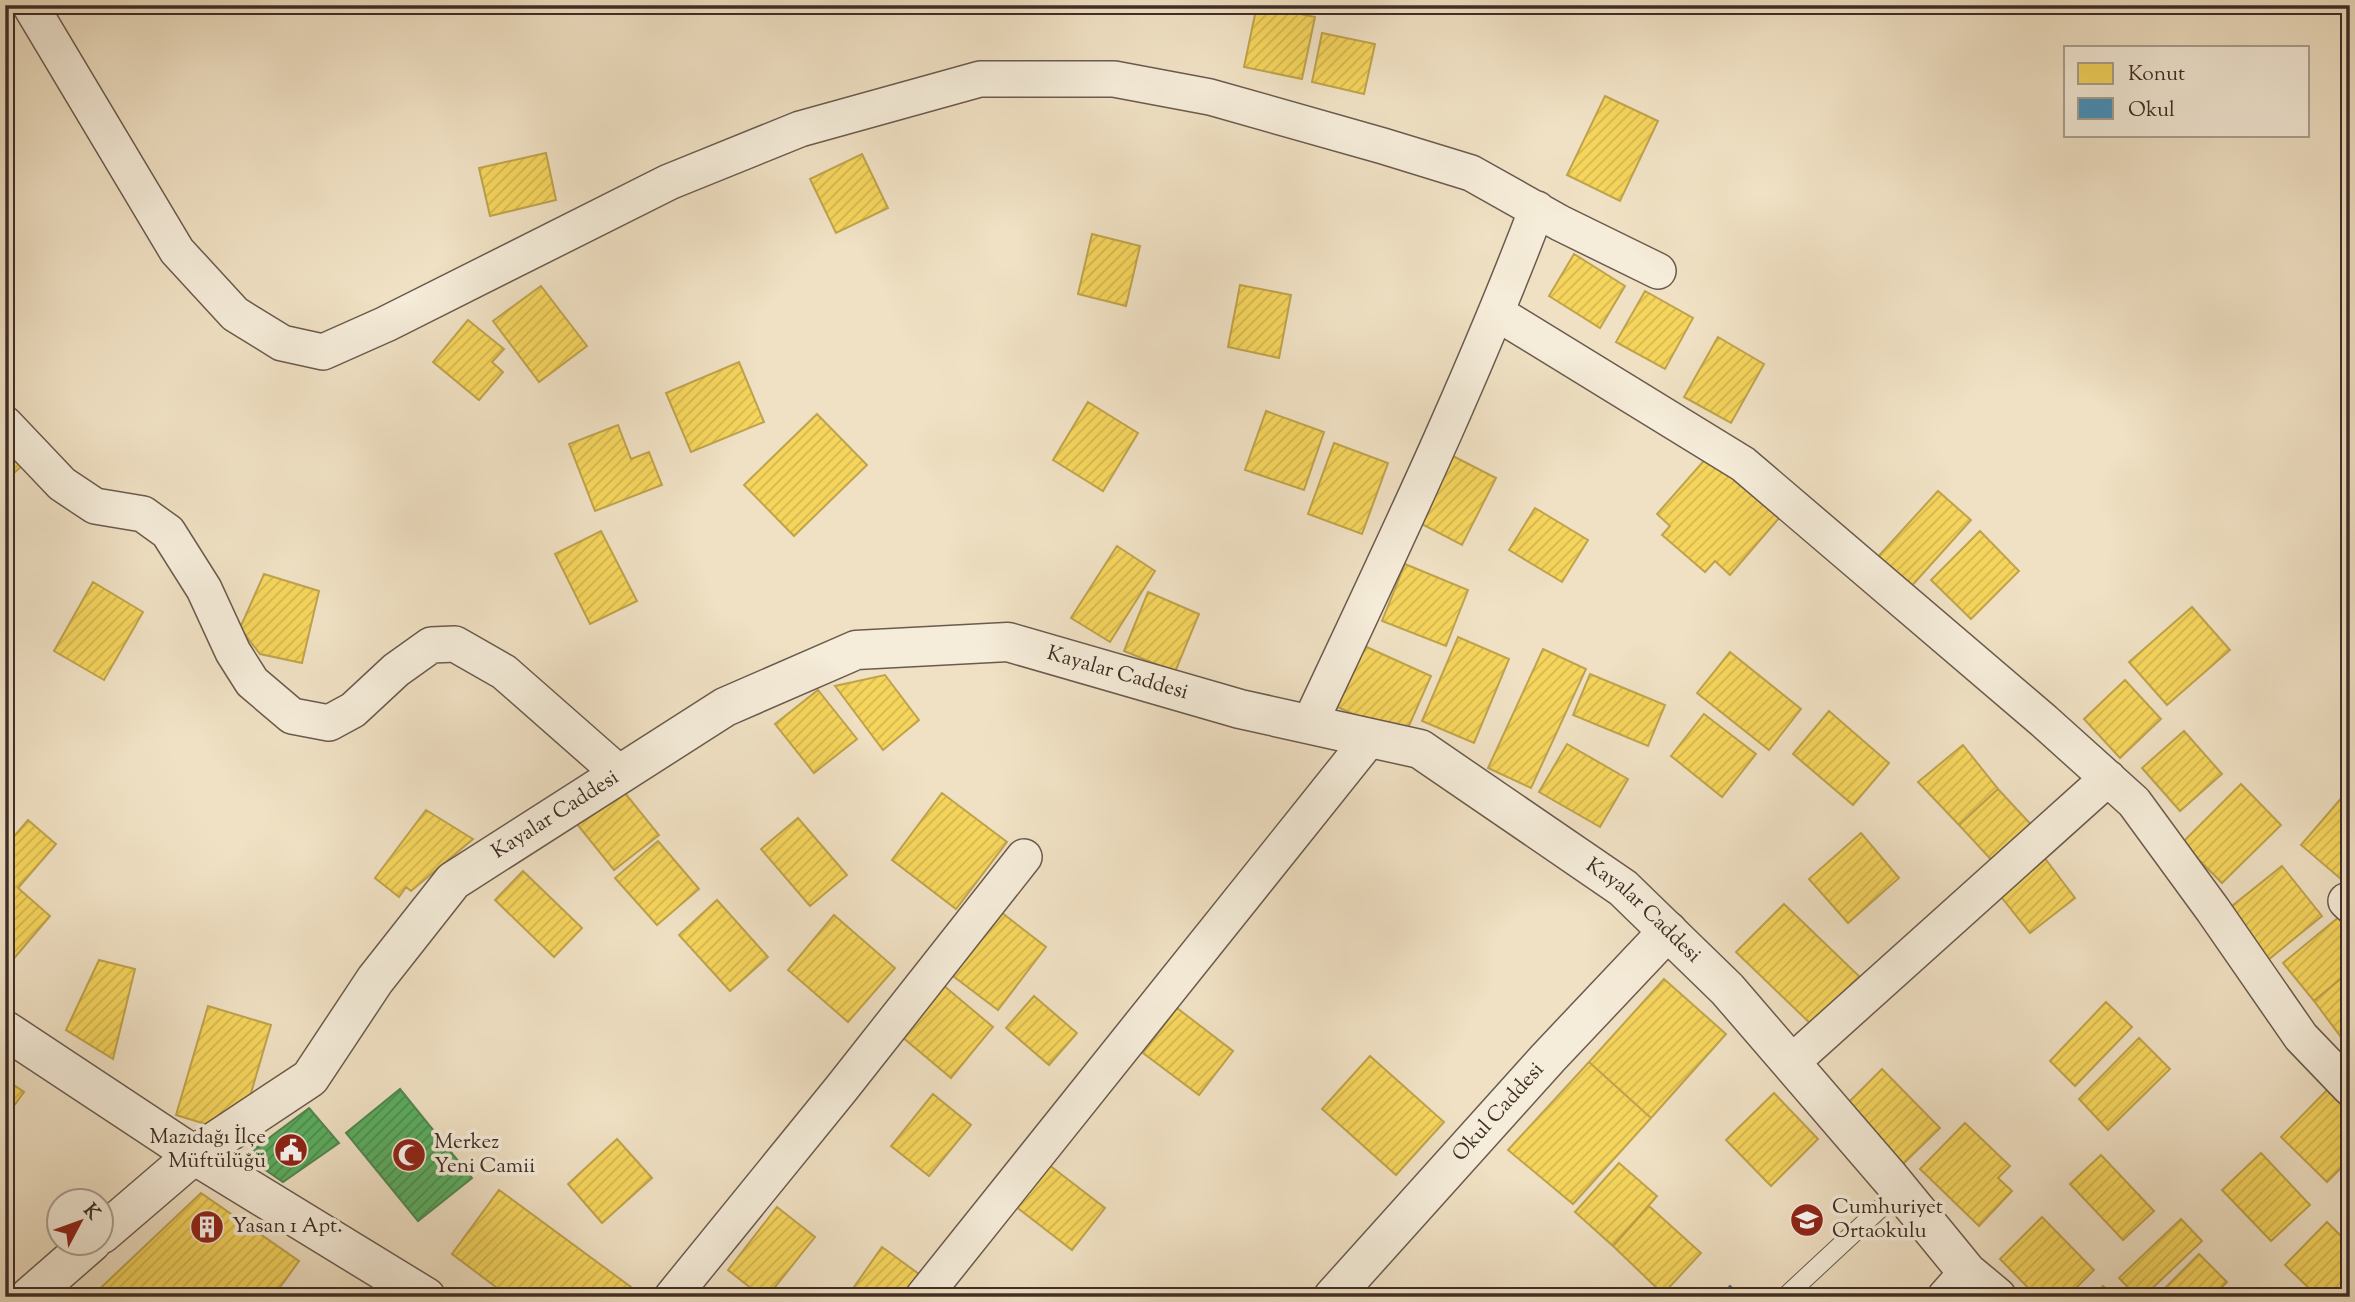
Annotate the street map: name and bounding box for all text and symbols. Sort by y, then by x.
legend [2064,46,2310,136]
text: Konut [2128,60,2185,90]
text: Okul [2128,96,2175,126]
street label: Kayalar Caddesi [1043,639,1192,708]
street label: Kayalar Caddesi [486,763,625,867]
street label: Kayalar Caddesi [1579,851,1707,970]
street label: Okul Caddesi [1446,1056,1552,1169]
place label: Mazıdağı İlçe Müftülüğü [149,1123,266,1177]
place label: Merkez Yeni Camii [434,1128,535,1182]
public building icon: Mazıdağı İlçe Müftülüğü [272,1131,310,1169]
mosque icon: Merkez Yeni Camii [390,1136,428,1174]
north arrow [46,1186,116,1256]
place label: Cumhuriyet Ortaokulu [1832,1193,1943,1247]
text: K [76,1198,106,1227]
school or university icon: Cumhuriyet Ortaokulu [1788,1201,1826,1239]
building icon: Yasan 1 Apt. [188,1208,226,1246]
place label: Yasan 1 Apt. [232,1212,343,1242]

